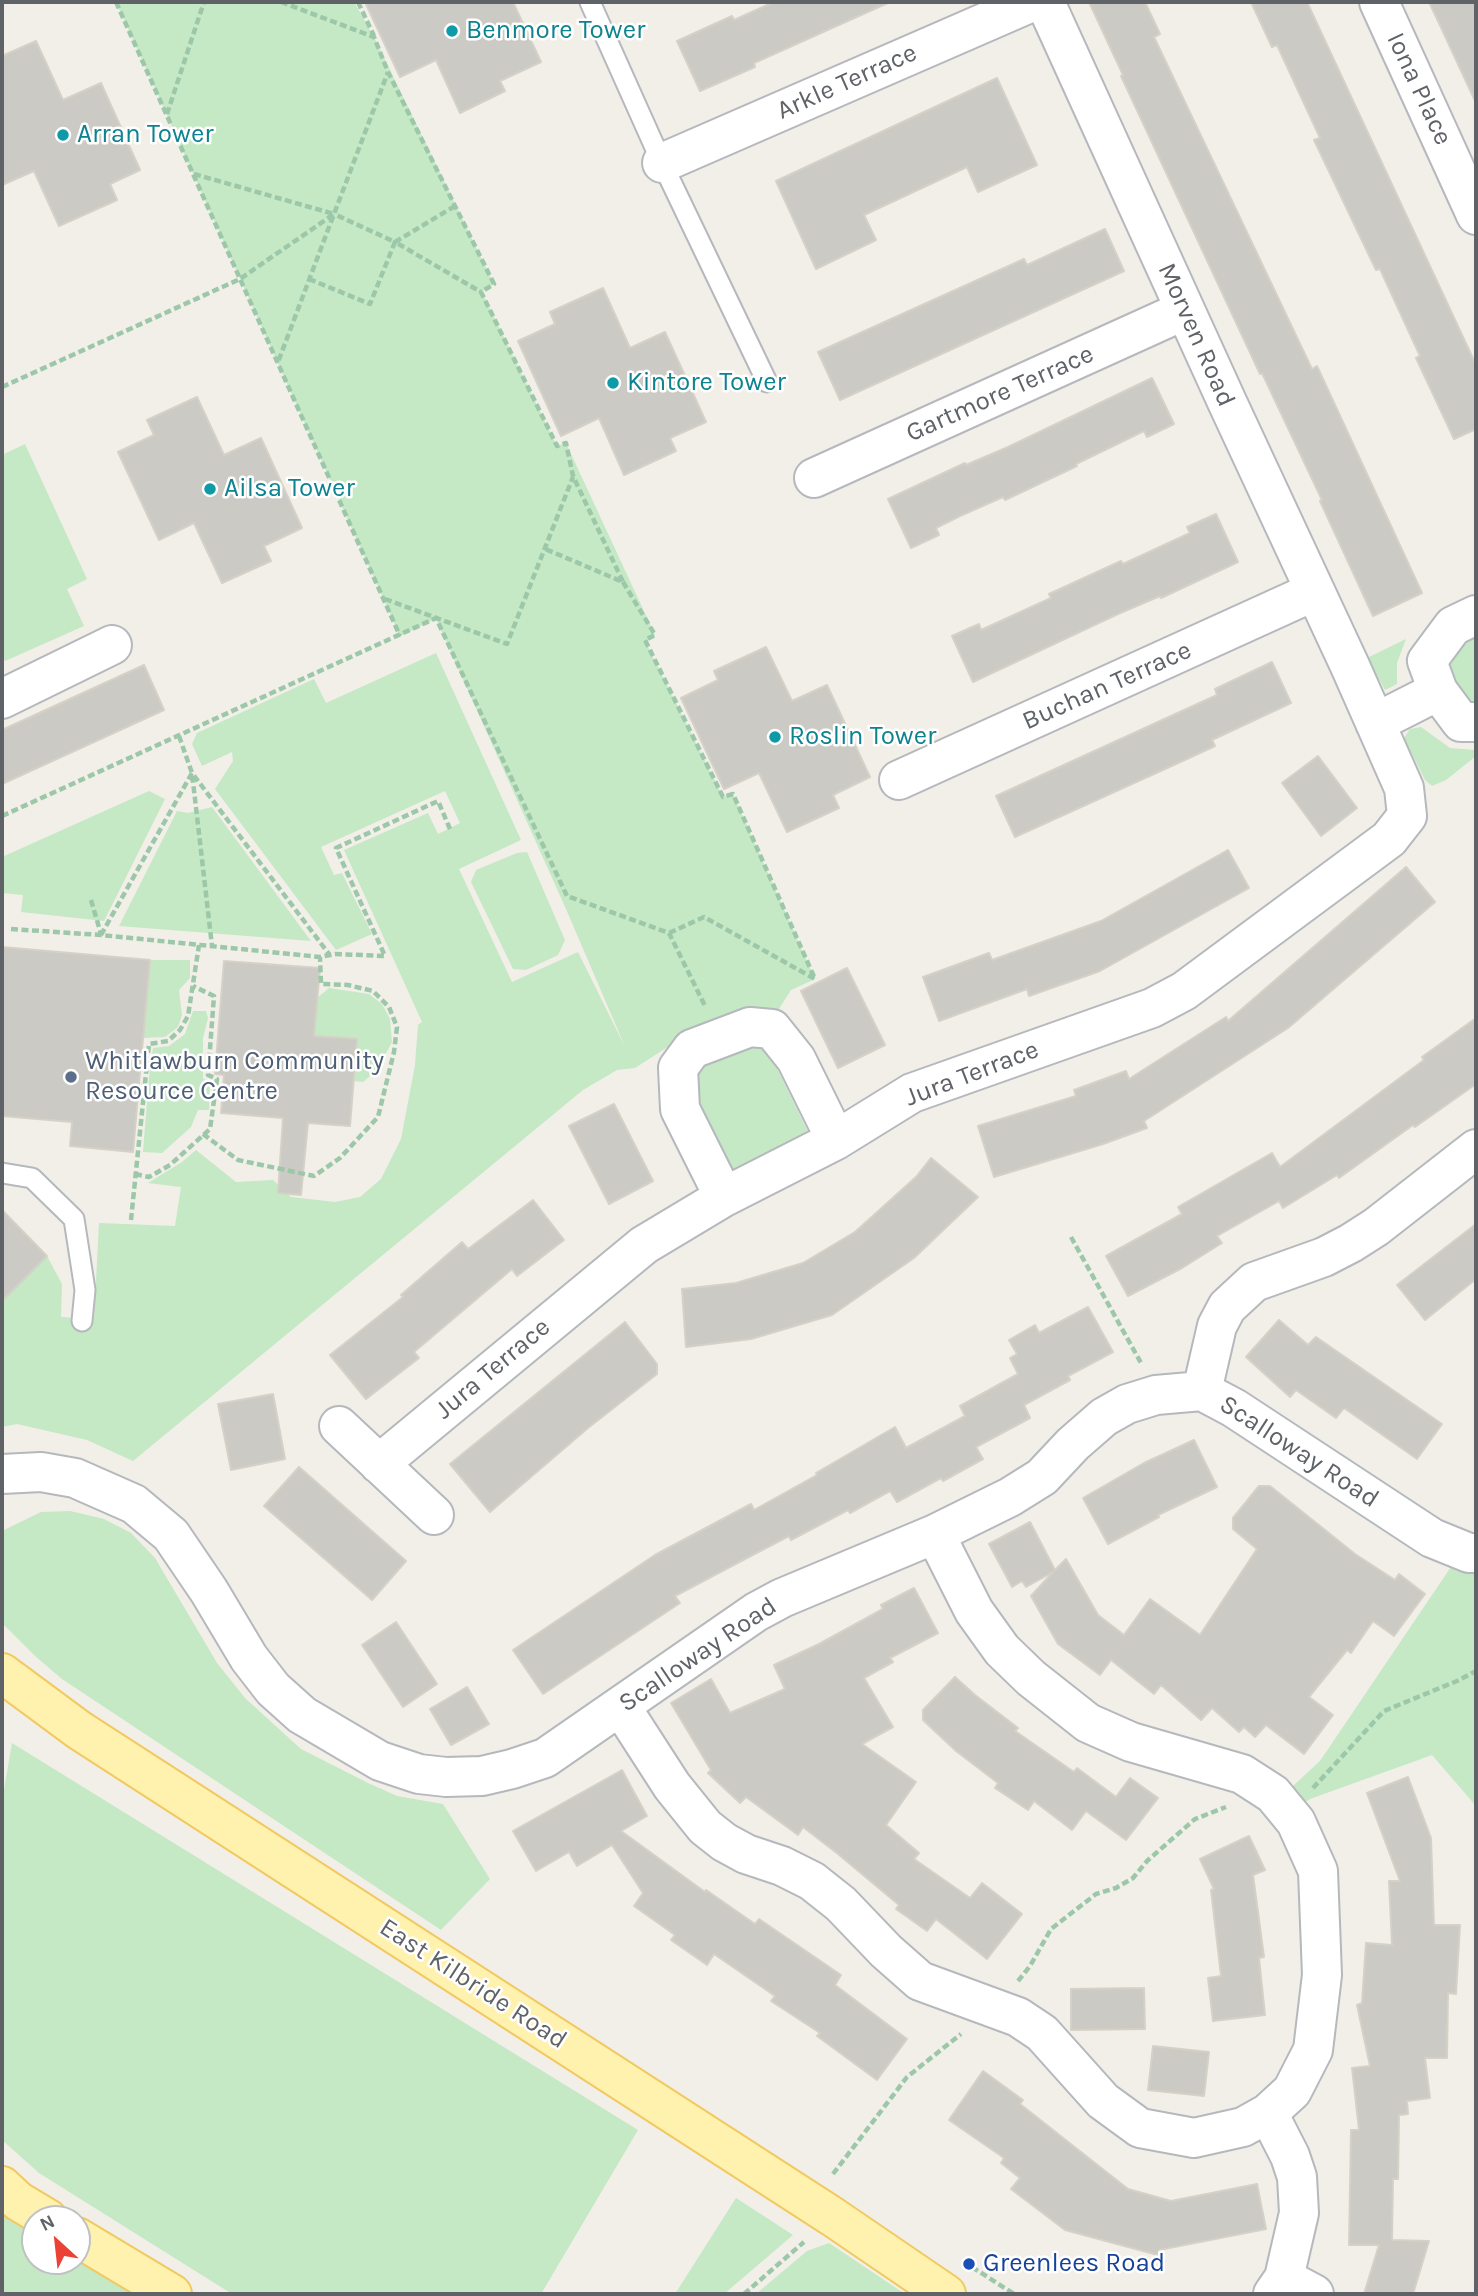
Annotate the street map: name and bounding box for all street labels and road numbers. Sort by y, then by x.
street label: Iona Place [1379,28,1459,150]
street label: Arkle Terrace [772,37,922,127]
street label: Morven Road [1150,258,1242,412]
street label: Gartmore Terrace [901,339,1099,449]
street label: Buchan Terrace [1018,635,1196,737]
street label: Jura Terrace [901,1034,1043,1114]
street label: Jura Terrace [429,1312,557,1426]
street label: Scalloway Road [1214,1389,1384,1515]
street label: Scalloway Road [613,1591,783,1719]
street label: East Kilbride Road [374,1912,572,2056]

